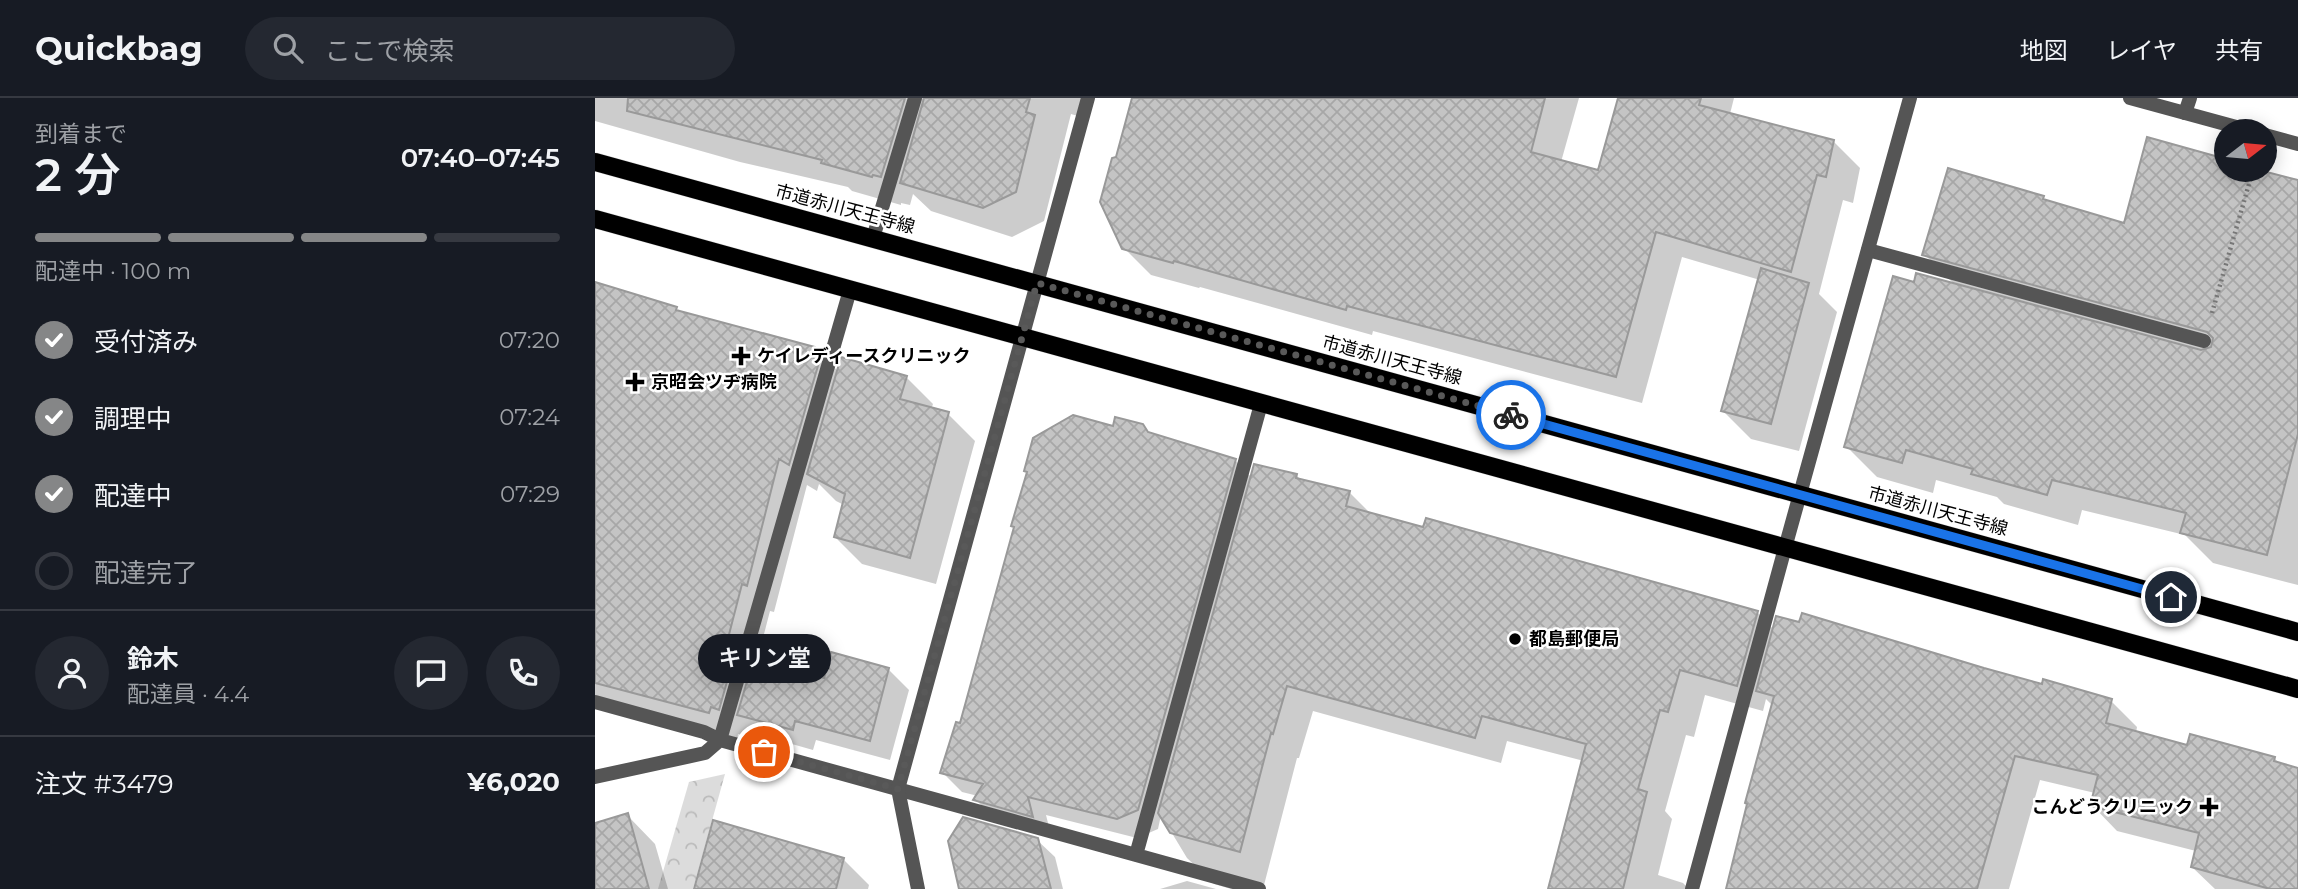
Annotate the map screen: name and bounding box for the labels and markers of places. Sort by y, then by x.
place label: ケイレディースクリニック [757,345,970,367]
marker: ケイレディースクリニック [731,346,751,366]
place label: 京昭会ツヂ病院 [651,371,777,393]
marker: 京昭会ツヂ病院 [625,372,645,392]
pin [2141,567,2201,627]
place label: 都島郵便局 [1529,628,1619,650]
marker: 都島郵便局 [1507,631,1523,647]
callout: キリン堂 [697,633,830,682]
pin [734,722,794,782]
place label: こんどうクリニック [2032,796,2193,818]
marker: こんどうクリニック [2199,797,2219,817]

